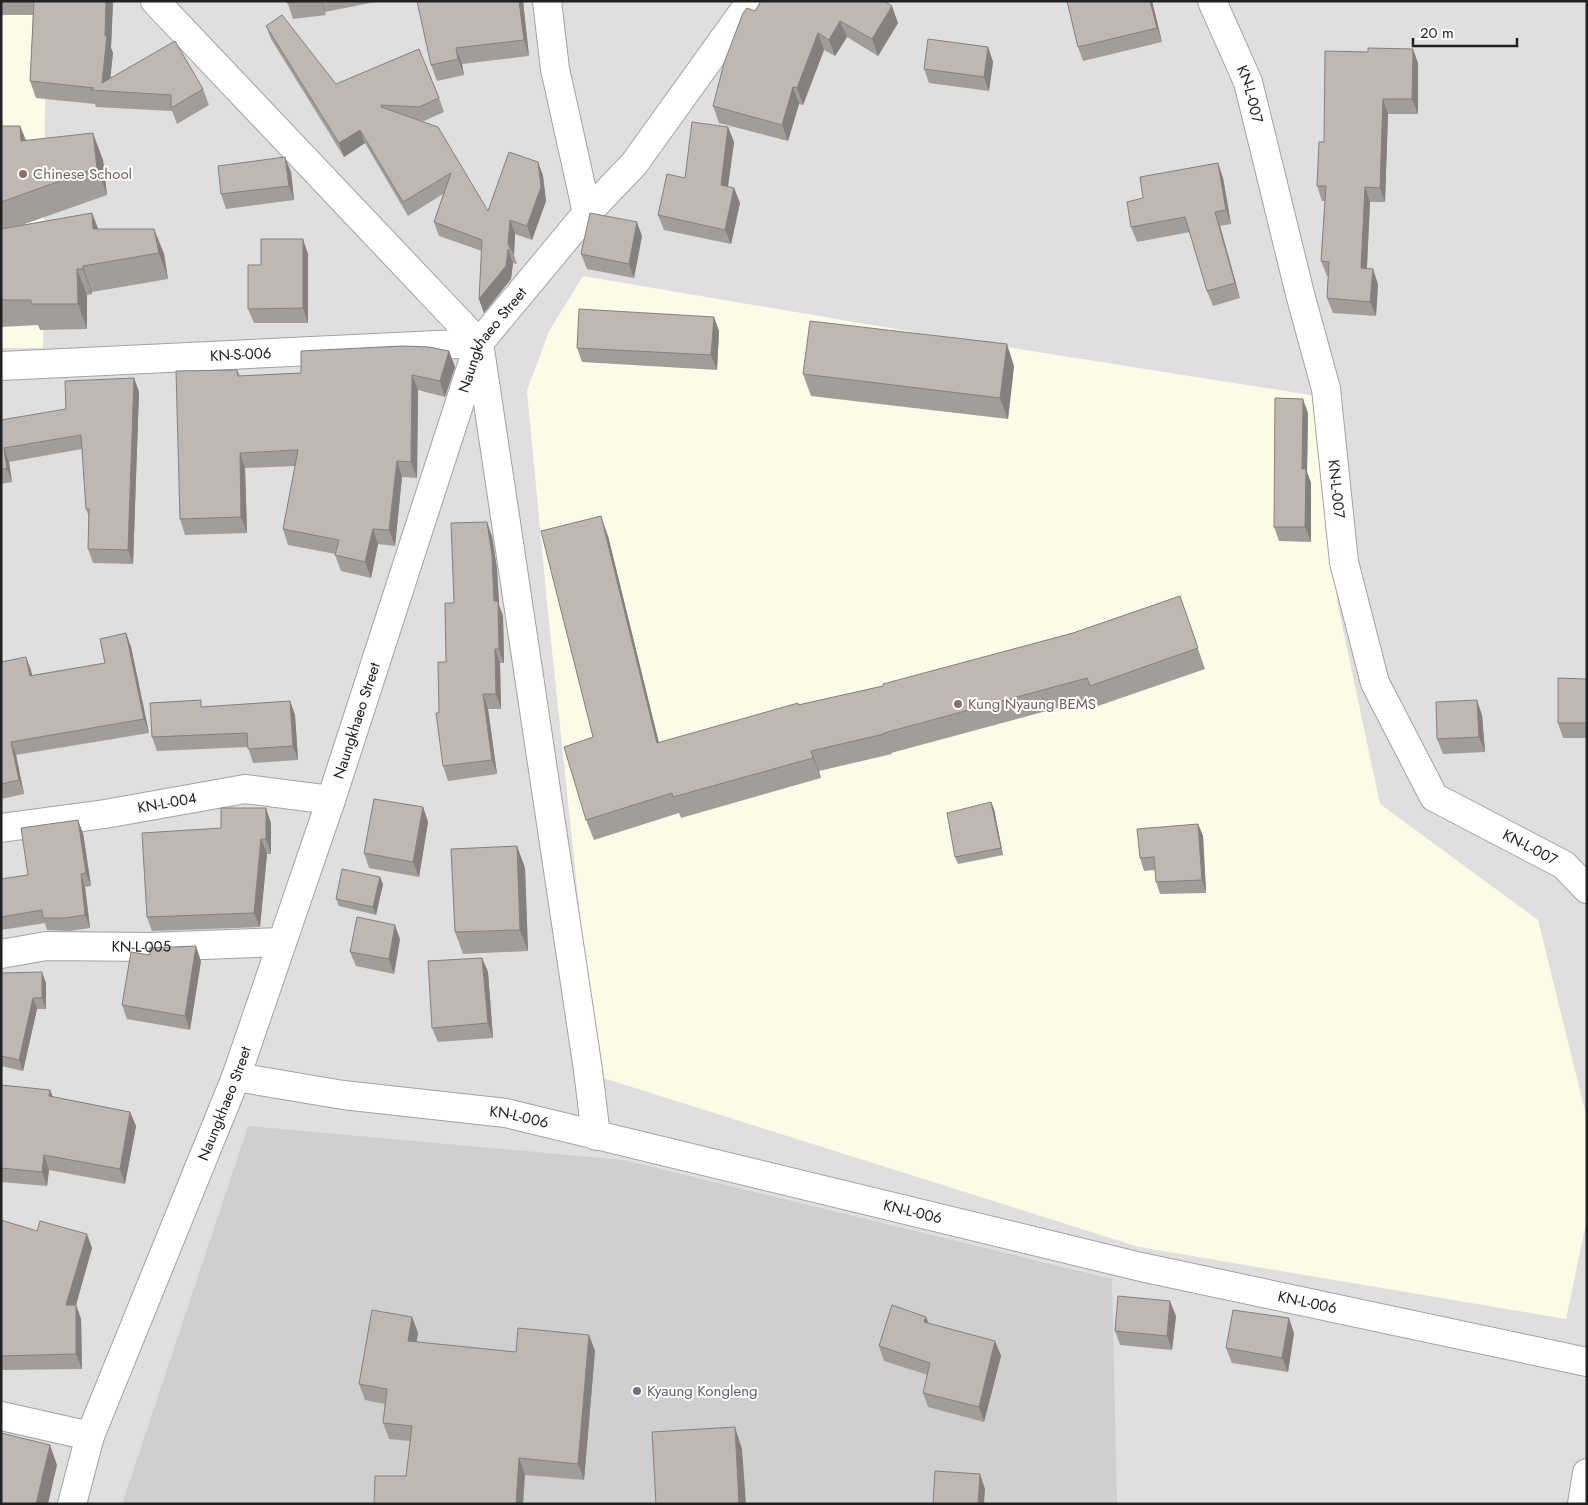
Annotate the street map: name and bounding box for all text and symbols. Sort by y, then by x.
scale bar [1413,15,1517,47]
text: 20 m [1420,22,1454,44]
street label: KN-L-007 [1231,62,1269,125]
place label: Chinese School [33,163,132,185]
marker: Chinese School [17,168,29,180]
street label: Naungkhaeo Street [453,282,532,396]
street label: KN-S-006 [210,342,272,367]
street label: KN-L-007 [1322,459,1350,520]
street label: Naungkhaeo Street [328,659,386,782]
place label: Kung Nyaung BEMS [968,693,1096,715]
marker: Kung Nyaung BEMS [952,698,964,710]
street label: KN-L-004 [136,787,199,819]
street label: KN-L-007 [1499,824,1561,871]
street label: KN-L-005 [111,935,172,958]
street label: Naungkhaeo Street [192,1043,257,1164]
street label: KN-L-006 [488,1100,551,1134]
street label: KN-L-006 [881,1194,944,1229]
street label: KN-L-006 [1276,1285,1339,1319]
place label: Kyaung Kongleng [647,1380,758,1402]
marker: Kyaung Kongleng [631,1385,643,1397]

